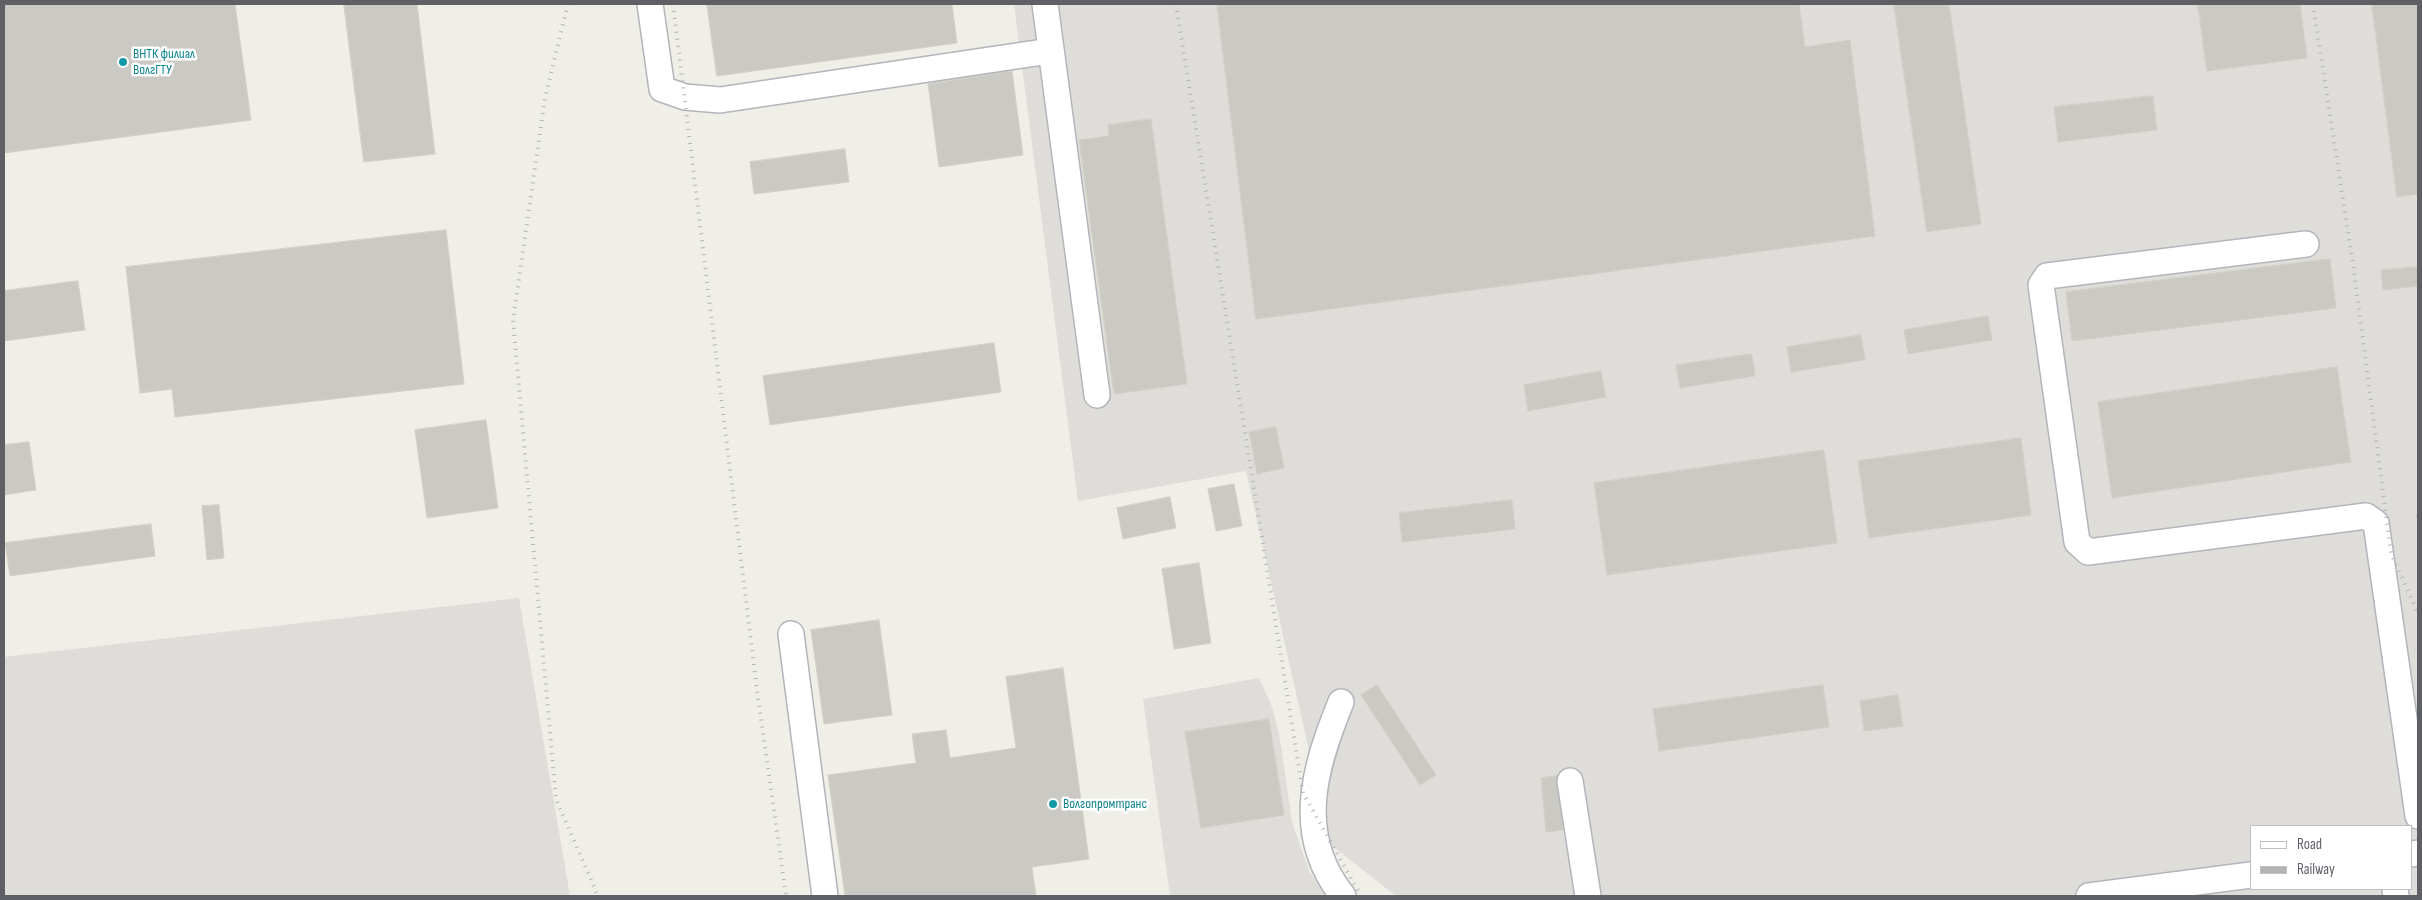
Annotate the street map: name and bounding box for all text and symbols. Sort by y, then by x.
place label: ВНТК филиал ВолгГТУ [133,46,195,78]
marker: ВНТК филиал ВолгГТУ [117,56,129,68]
place label: Волгопромтранс [1063,796,1147,812]
marker: Волгопромтранс [1047,798,1059,810]
legend [2250,825,2412,890]
text: Road [2297,835,2322,854]
text: Railway [2297,860,2335,879]

